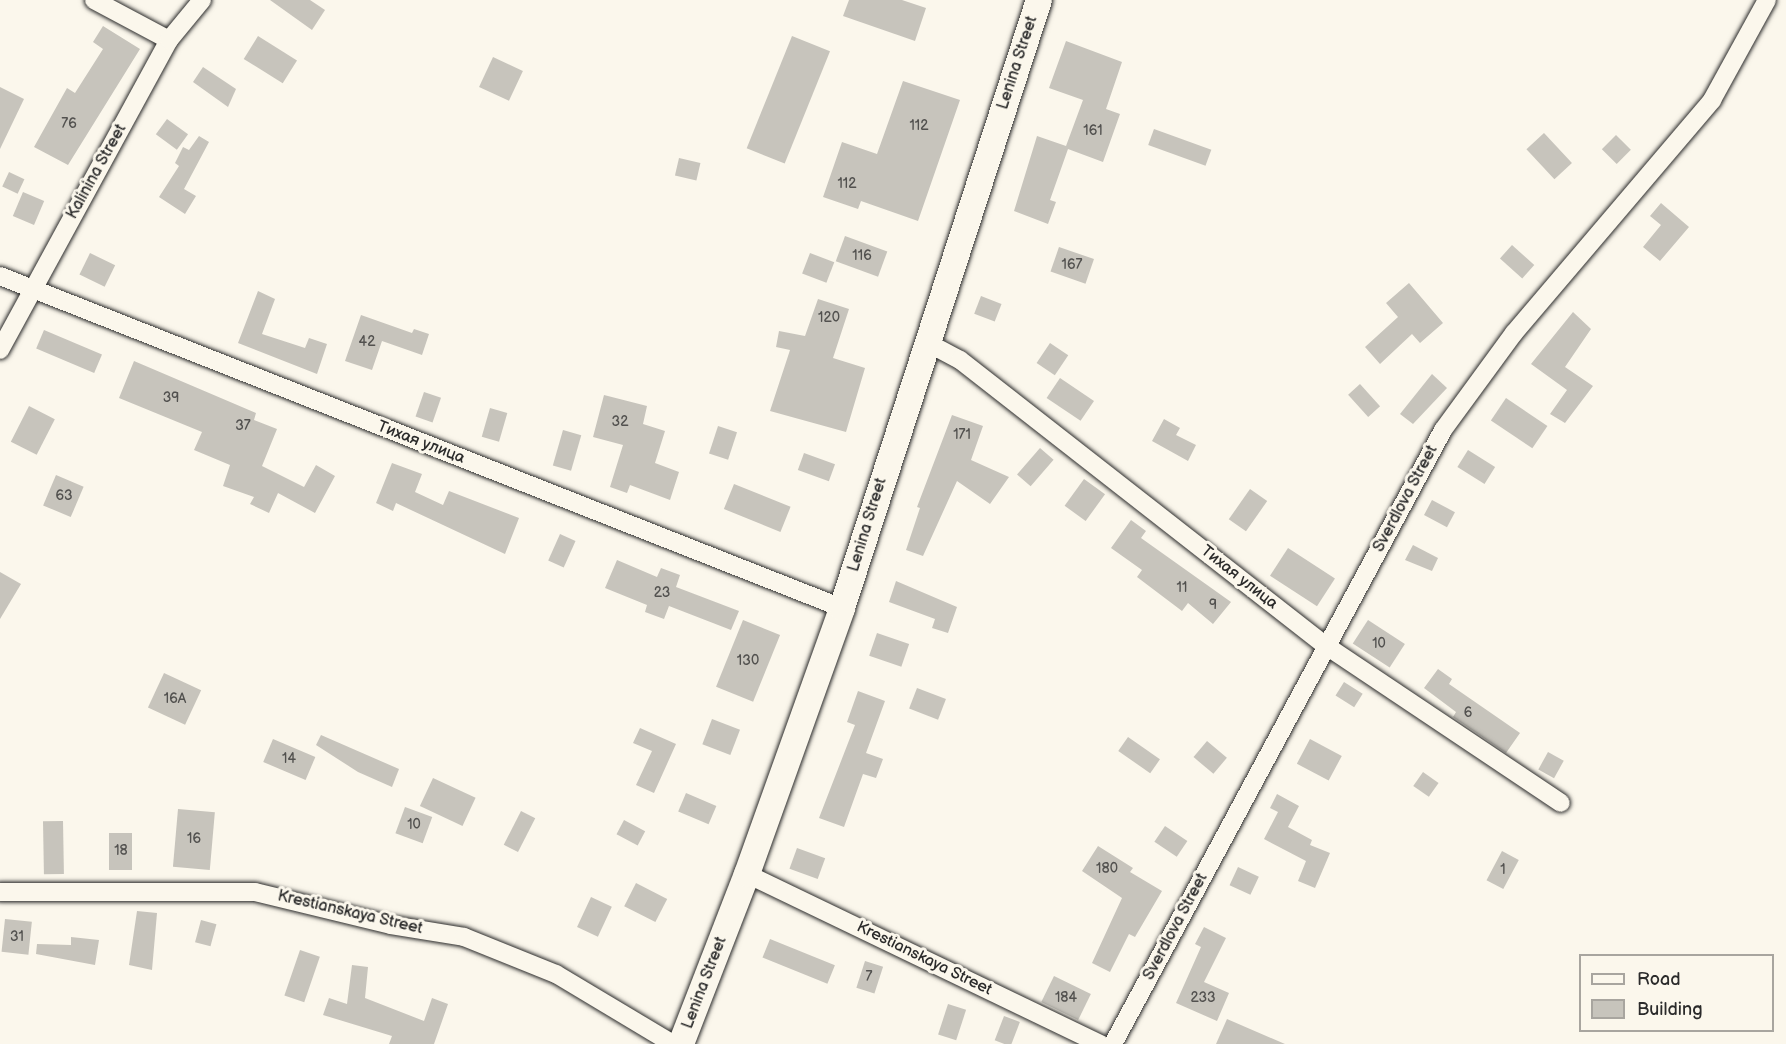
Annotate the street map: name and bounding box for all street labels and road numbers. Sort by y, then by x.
street label: Lenina Street [994,14,1042,112]
street label: Kalinina Street [63,121,131,223]
street label: Тихая улица [375,418,467,468]
street label: Sverdlova Street [1370,442,1442,556]
street label: Lenina Street [845,476,891,574]
street label: Тихая улица [1197,542,1281,614]
street label: Sverdlova Street [1140,870,1212,984]
street label: Krestianskaya Street [275,887,425,939]
street label: Krestianskaya Street [853,918,995,1000]
street label: Lenina Street [679,934,731,1032]

